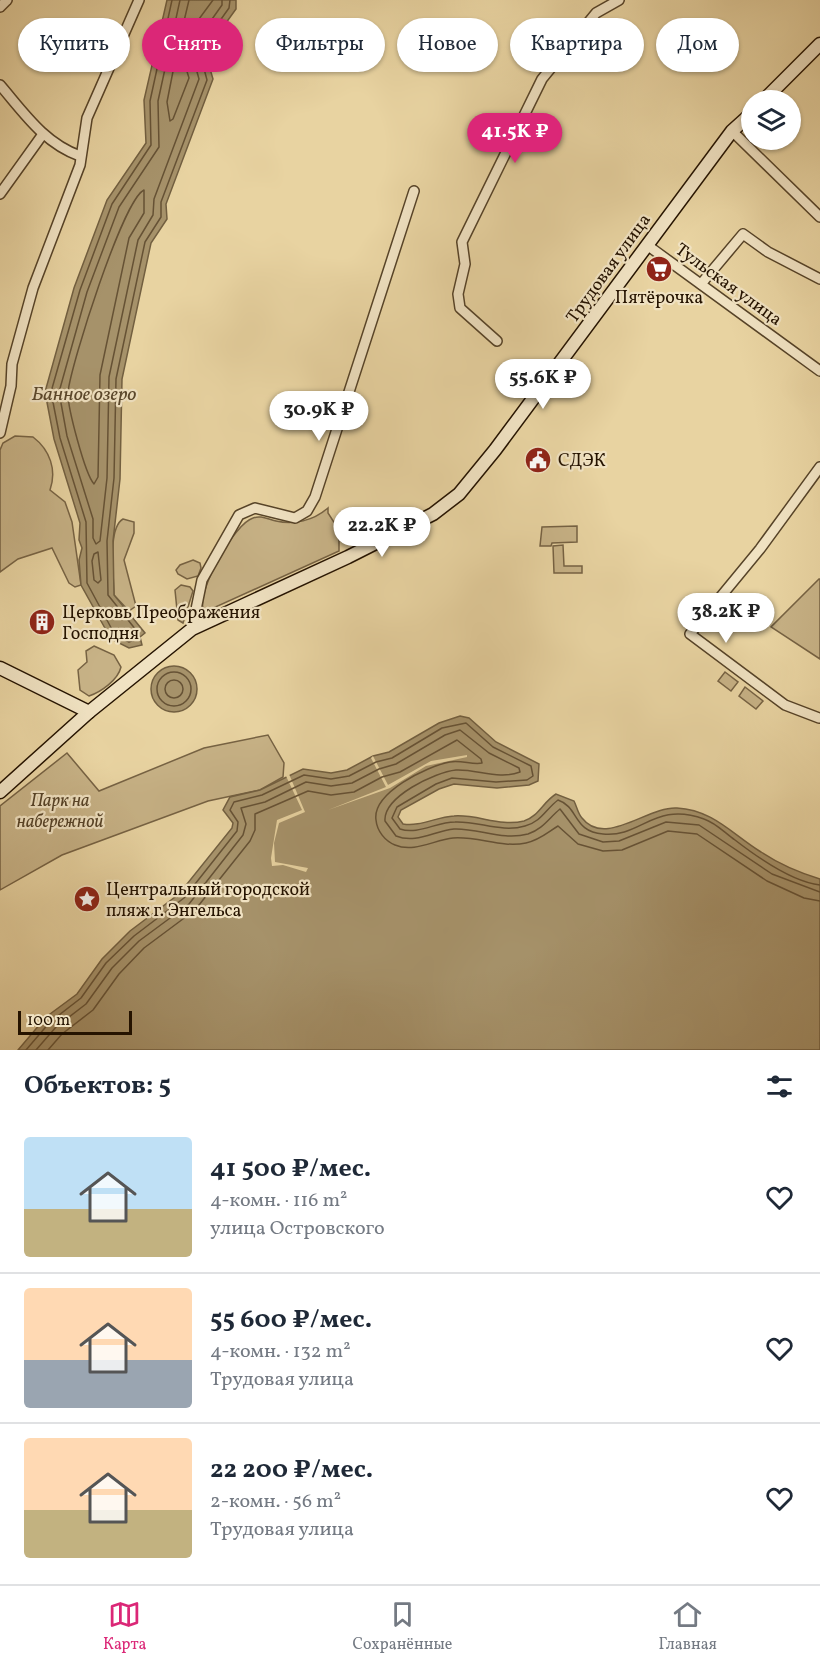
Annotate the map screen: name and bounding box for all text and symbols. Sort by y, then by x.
chip: Купить [18,18,130,72]
chip: Снять [142,18,243,72]
chip: Фильтры [255,18,385,72]
chip: Новое [397,18,498,72]
chip: Квартира [510,18,644,72]
chip: Дом [656,18,739,72]
map controls [741,90,801,150]
button: layers [741,90,801,150]
pin: 41.5K ₽ [460,113,570,164]
text: 41.5K ₽ [481,118,549,146]
street label: Трудовая улица [561,209,657,329]
street label: Тульская улица [670,238,787,333]
supermarket icon: Пятёрочка [644,254,674,284]
place label: Пятёрочка [615,286,703,311]
pin: 55.6K ₽ [488,359,598,410]
text: 55.6K ₽ [509,364,577,392]
water label: Банное озеро [32,381,136,409]
pin: 30.9K ₽ [264,391,374,442]
text: 30.9K ₽ [283,396,355,424]
public building icon: СДЭК [523,445,553,475]
place label: СДЭК [558,449,606,474]
pin: 22.2K ₽ [327,507,437,558]
text: 22.2K ₽ [347,512,417,540]
pin: 38.2K ₽ [671,593,781,644]
text: 38.2K ₽ [691,598,761,626]
place label: Церковь Преображения Господня [62,601,260,647]
building icon: Церковь Преображения Господня [27,607,57,637]
park label: Парк на набережной [16,789,104,835]
place label: Центральный городской пляж г. Энгельса [106,878,310,924]
place icon: Центральный городской пляж г. Энгельса [72,884,102,914]
scale bar [18,1008,132,1036]
text: 100 m [27,1010,70,1032]
text: Объектов: 5 [24,1068,171,1104]
icon: filters [763,1070,796,1103]
text: 41 500 ₽/мес. [210,1151,371,1187]
icon: home [72,1161,144,1233]
icon: heart [763,1181,796,1214]
text: 4-комн. · 116 m² [210,1187,347,1215]
text: улица Островского [210,1215,385,1243]
text: 55 600 ₽/мес. [210,1302,372,1338]
icon: home [72,1312,144,1384]
icon: heart [763,1332,796,1365]
text: 4-комн. · 132 m² [210,1338,351,1366]
text: Трудовая улица [210,1366,354,1394]
text: 22 200 ₽/мес. [210,1452,373,1488]
icon: home [72,1462,144,1534]
icon: heart [763,1482,796,1515]
text: 2-комн. · 56 m² [210,1488,341,1516]
text: Трудовая улица [210,1516,354,1544]
tab: Карта [103,1598,146,1656]
tab: Сохранённые [353,1598,452,1656]
tab: Главная [658,1598,717,1656]

